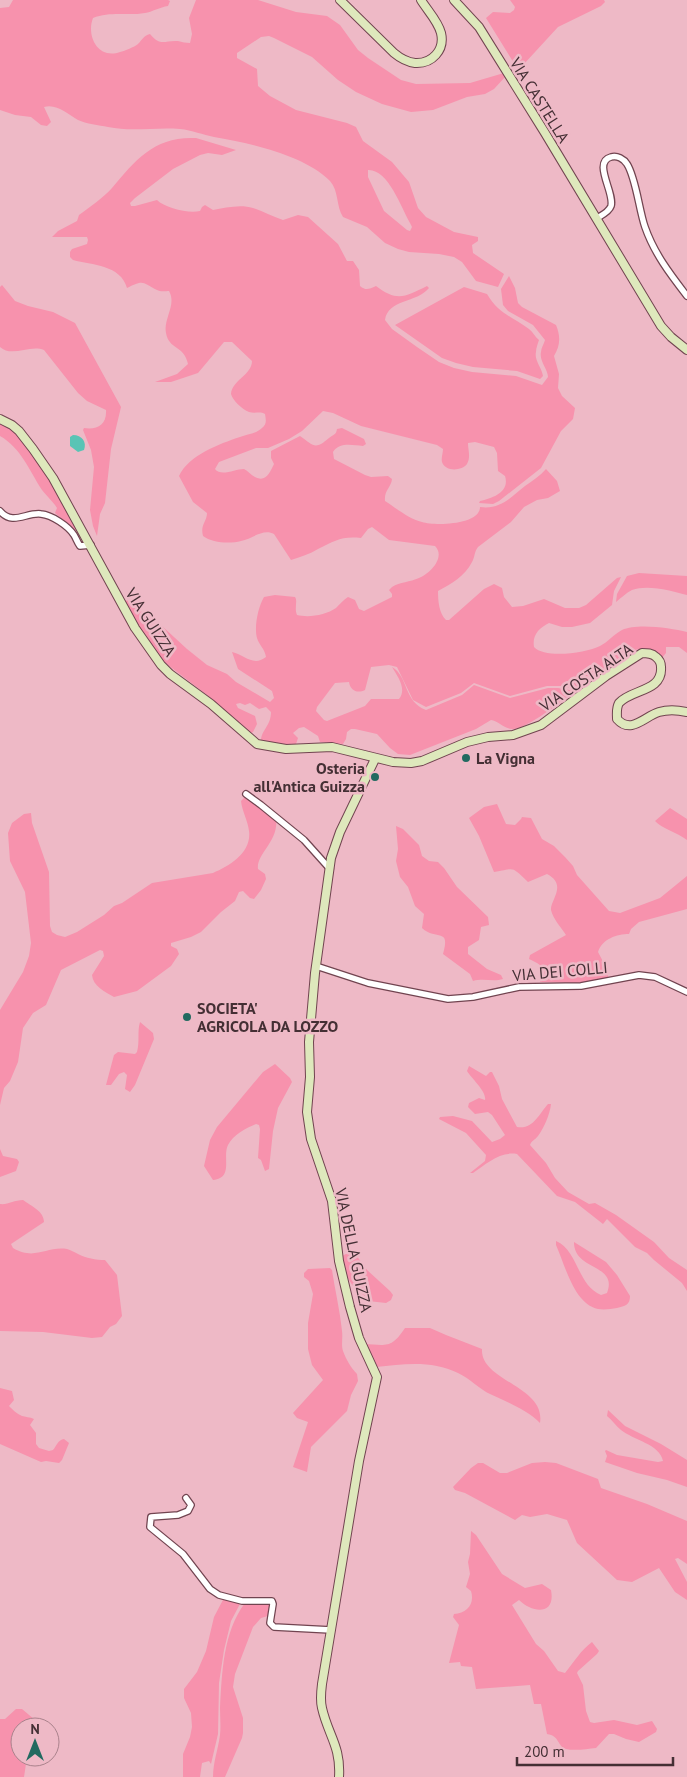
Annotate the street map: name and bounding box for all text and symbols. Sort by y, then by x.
street label: VIA CASTELLA [505,53,574,147]
street label: VIA GUIZZA [121,583,181,661]
street label: VIA COSTA ALTA [535,638,637,716]
place label: La Vigna [476,748,535,768]
marker: La Vigna [460,752,472,764]
place label: Osteria all'Antica Guizza [253,758,365,796]
marker: Osteria all'Antica Guizza [369,771,381,783]
street label: VIA DEI COLLI [511,957,608,985]
place label: SOCIETA' AGRICOLA DA LOZZO [197,998,338,1036]
marker: SOCIETA' AGRICOLA DA LOZZO [181,1011,193,1023]
street label: VIA DELLA GUIZZA [331,1185,377,1315]
north arrow [10,1717,60,1767]
text: N [30,1720,40,1738]
scale bar [517,1734,673,1766]
text: 200 m [524,1742,565,1761]

